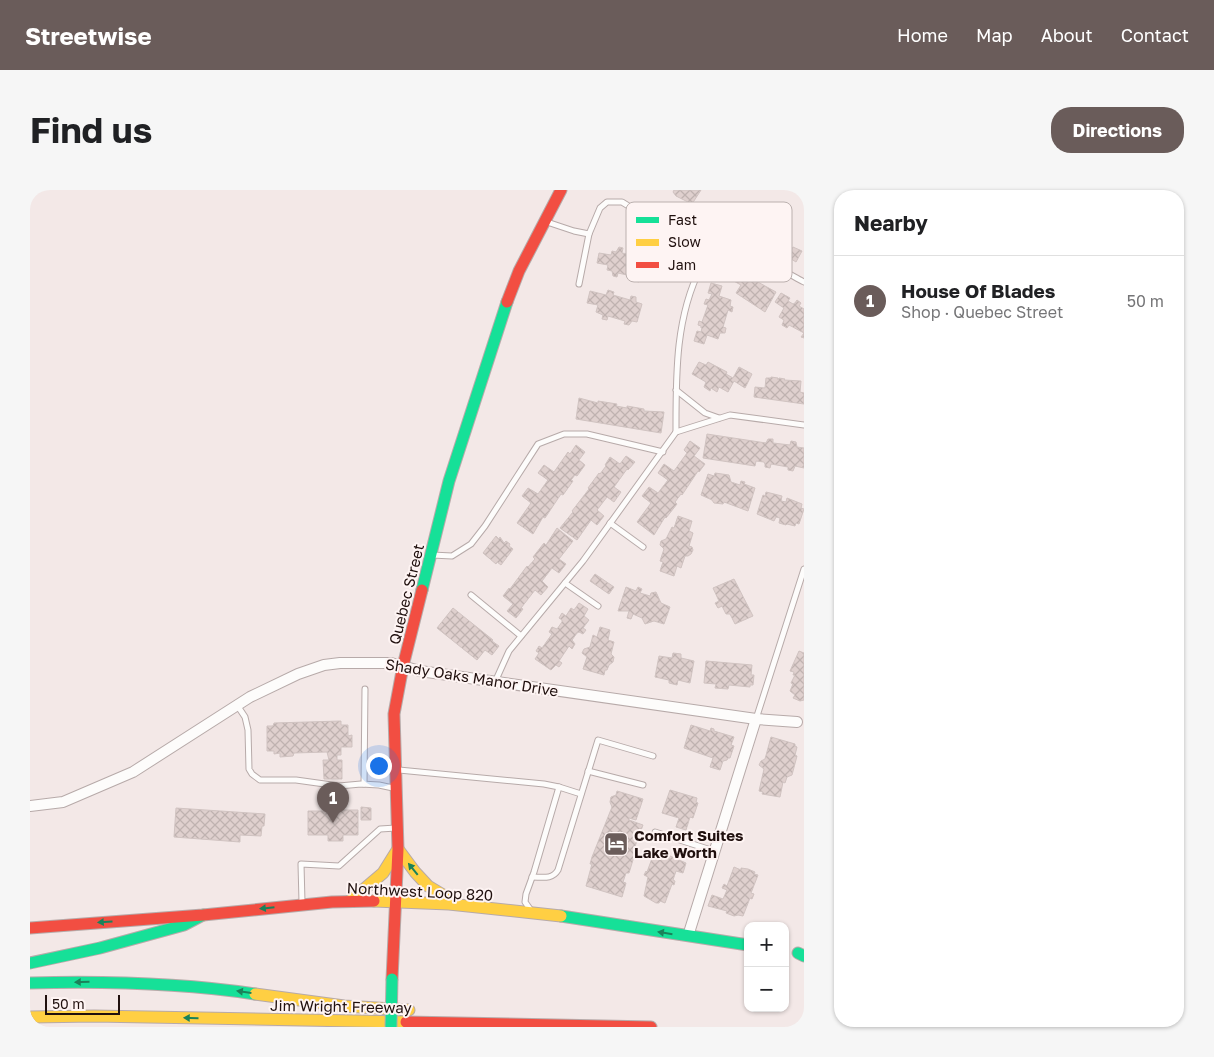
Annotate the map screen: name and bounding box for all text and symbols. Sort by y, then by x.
text: Streetwise [25,21,152,50]
text: Home [897,24,948,46]
text: Map [976,24,1013,46]
text: About [1041,24,1093,46]
text: Contact [1121,24,1189,46]
button: Directions [1051,107,1184,153]
text: Find us [30,109,152,151]
legend [626,202,792,282]
text: Nearby [854,210,928,236]
text: Fast [668,211,697,228]
text: Slow [668,233,701,250]
text: Jam [668,256,696,273]
text: House Of Blades [901,279,1055,302]
text: 1 [866,291,874,311]
text: 50 m [1127,291,1164,311]
text: Shop · Quebec Street [901,302,1063,322]
street label: Quebec Street [385,542,427,646]
street label: Shady Oaks Manor Drive [384,654,560,700]
your location [366,753,392,779]
pin: 1 [317,782,349,823]
place label: Comfort Suites Lake Worth [634,826,743,861]
hotel icon: Comfort Suites Lake Worth [603,831,629,857]
one-way arrow [407,862,418,875]
street label: Northwest Loop 820 [346,878,494,904]
one-way arrow [259,904,275,912]
one-way arrow [97,918,113,926]
map controls [744,922,789,1012]
button: + [744,922,789,967]
one-way arrow [657,929,673,937]
button: − [744,967,789,1012]
one-way arrow [73,978,89,986]
one-way arrow [235,988,251,996]
scale bar [45,992,120,1015]
text: 50 m [52,995,85,1012]
street label: Jim Wright Freeway [270,996,413,1016]
one-way arrow [183,1013,199,1021]

